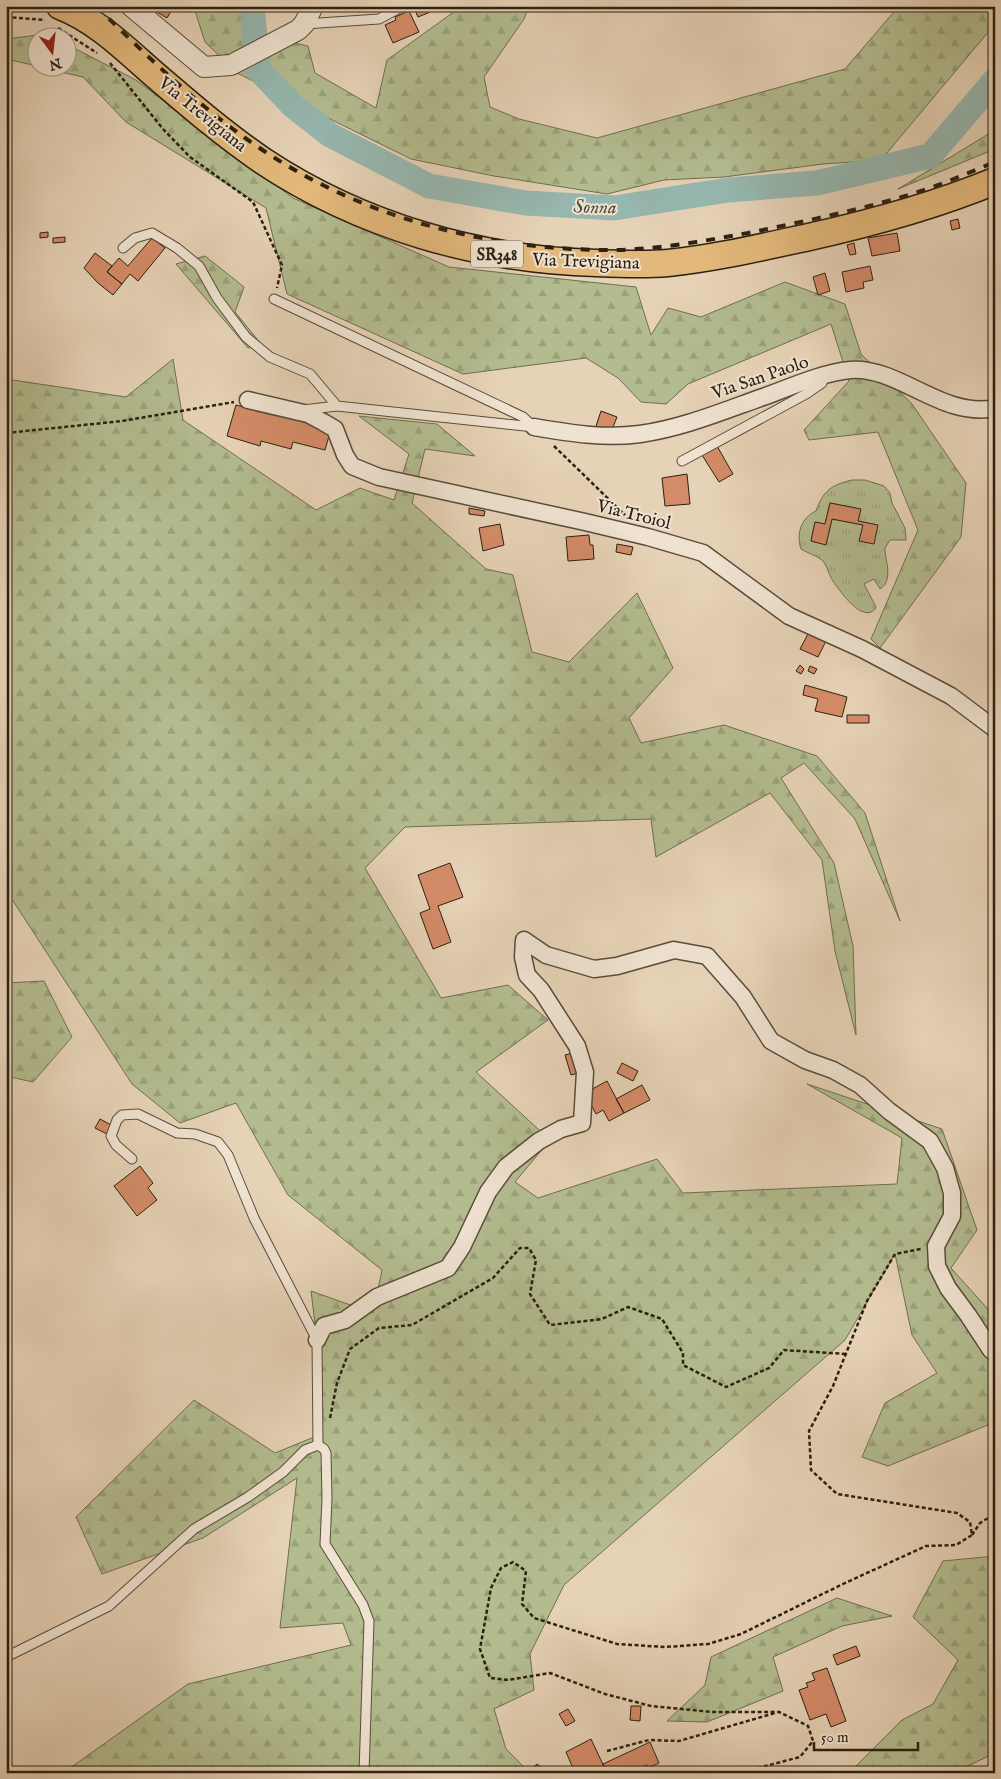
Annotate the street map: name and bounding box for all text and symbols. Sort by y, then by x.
north arrow [28,28,78,78]
text: N [47,53,64,74]
street label: Via Trevigiana [152,72,251,158]
water label: Sonna [573,196,617,220]
road number: SR348 [471,240,523,268]
street label: Via Trevigiana [531,249,640,276]
street label: Via San Paolo [708,351,812,406]
street label: Via Troiol [593,495,673,536]
scale bar [814,1719,917,1751]
text: 50 m [821,1728,849,1747]

